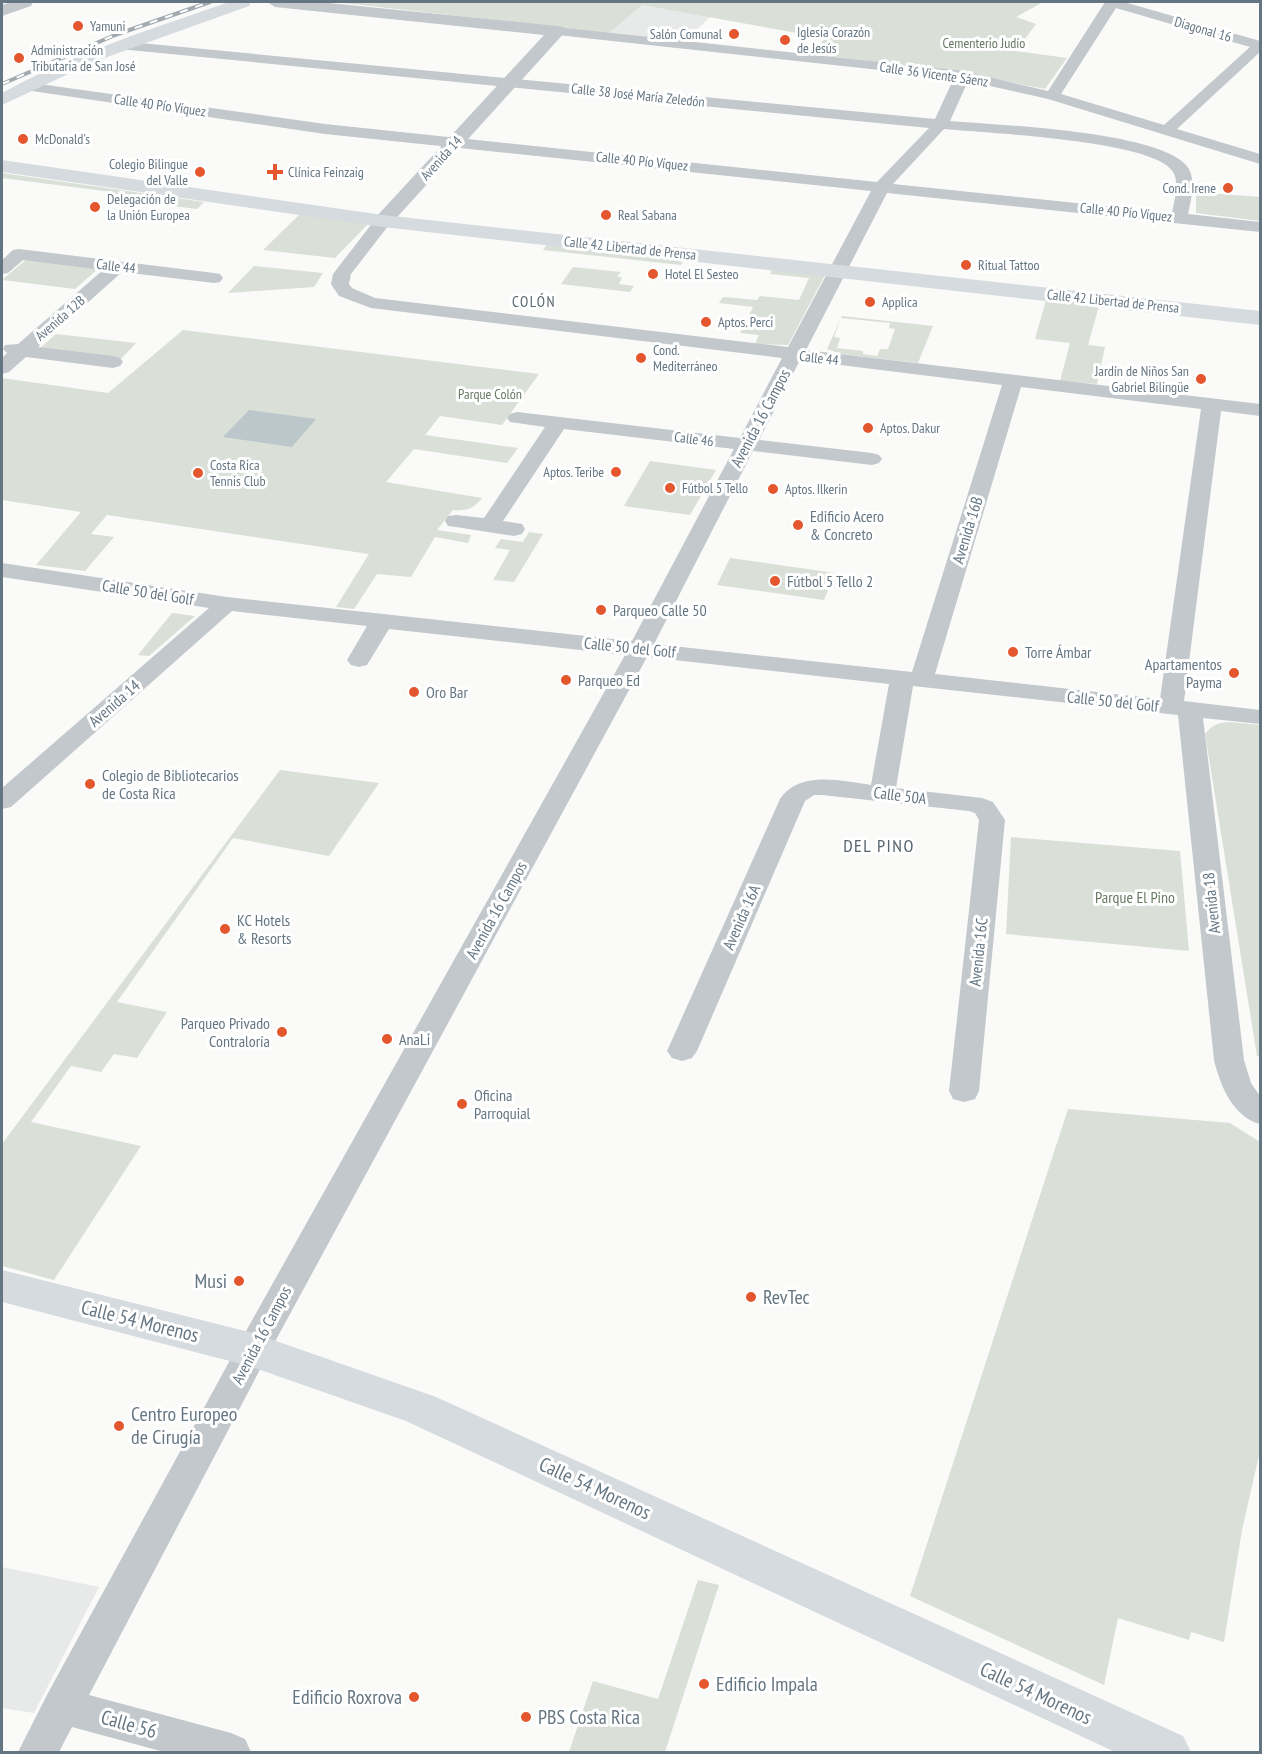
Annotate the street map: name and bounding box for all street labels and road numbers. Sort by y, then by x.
street label: Diagonal 16 [1172,12,1234,46]
street label: Calle 36 Vicente Sáenz [878,57,990,91]
street label: Calle 38 José María Zeledón [570,79,706,111]
street label: Calle 40 Pío Víquez [113,90,207,120]
street label: Avenida 14 [416,131,466,184]
street label: Calle 40 Pío Víquez [595,147,689,175]
street label: Calle 40 Pío Víquez [1079,198,1173,226]
street label: Calle 42 Libertad de Prensa [563,232,697,264]
street label: Calle 44 [95,255,137,277]
street label: Calle 42 Libertad de Prensa [1046,285,1180,317]
street label: Avenida 12B [31,291,89,345]
street label: Calle 44 [798,347,840,369]
street label: Avenida 16 Campos [726,366,794,470]
street label: Calle 46 [673,428,715,450]
street label: Avenida 16B [947,494,987,566]
street label: Calle 50 del Golf [101,575,196,609]
street label: Calle 50 del Golf [583,632,678,662]
street label: Avenida 14 [84,675,144,731]
street label: Calle 50 del Golf [1066,686,1161,716]
street label: Calle 50A [873,782,928,808]
street label: Avenida 16 Campos [461,858,531,962]
street label: Avenida 18 [1198,871,1224,935]
street label: Avenida 16A [718,881,764,953]
street label: Avenida 16C [964,917,992,987]
street label: Avenida 16 Campos [227,1283,295,1387]
street label: Calle 54 Morenos [79,1294,202,1348]
street label: Calle 54 Morenos [535,1451,655,1525]
street label: Calle 54 Morenos [976,1656,1096,1730]
street label: Calle 56 [98,1704,160,1744]

